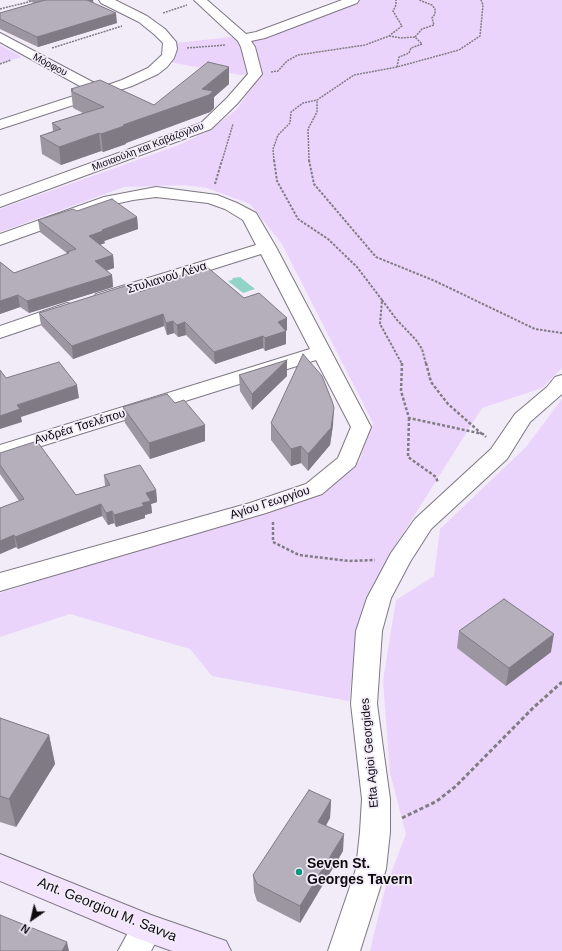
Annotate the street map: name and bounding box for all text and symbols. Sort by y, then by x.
street label: Μόρφου [31,51,69,79]
street label: Μισιαούλη και Καβάζογλου [90,120,206,174]
street label: Στυλιανού Λένα [125,259,209,297]
street label: Ανδρέα Τσελέπου [33,406,127,448]
street label: Αγίου Γεωργίου [228,483,312,523]
street label: Efta Agioi Georgides [358,698,382,808]
place label: Seven St. Georges Tavern [307,856,413,888]
marker: Seven St. Georges Tavern [294,867,304,877]
street label: Ant. Georgiou M. Savva [35,874,179,946]
north arrow [12,899,52,939]
text: N [19,922,32,936]

